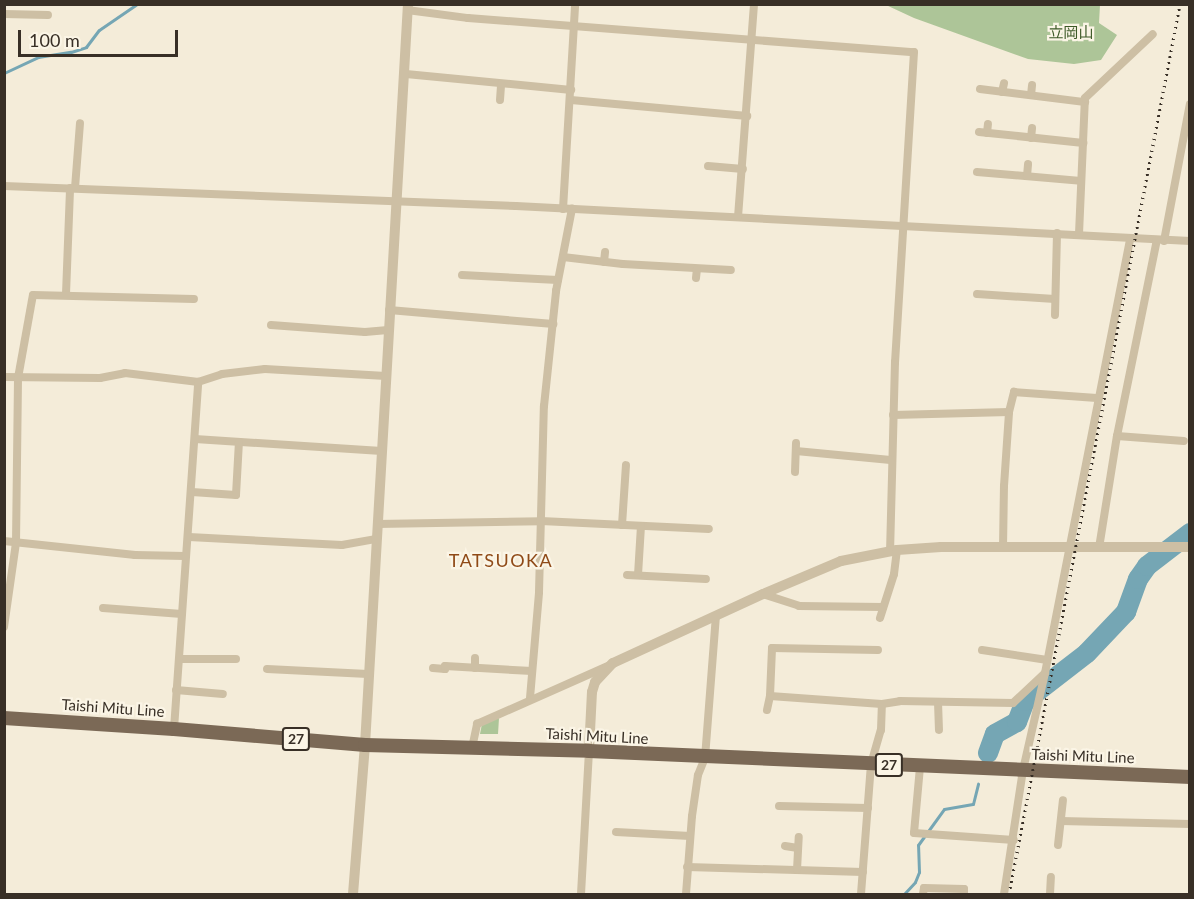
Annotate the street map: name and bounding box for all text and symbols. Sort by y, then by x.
scale bar [21,18,182,56]
park label: 立岡山 [1049,24,1093,42]
text: 100 m [29,29,80,51]
district label: TATSUOKA [449,549,553,571]
street label: Taishi Mitu Line [61,695,165,721]
street label: Taishi Mitu Line [545,724,649,748]
road number: 27 [281,728,311,750]
street label: Taishi Mitu Line [1031,745,1135,767]
road number: 27 [874,754,904,776]

